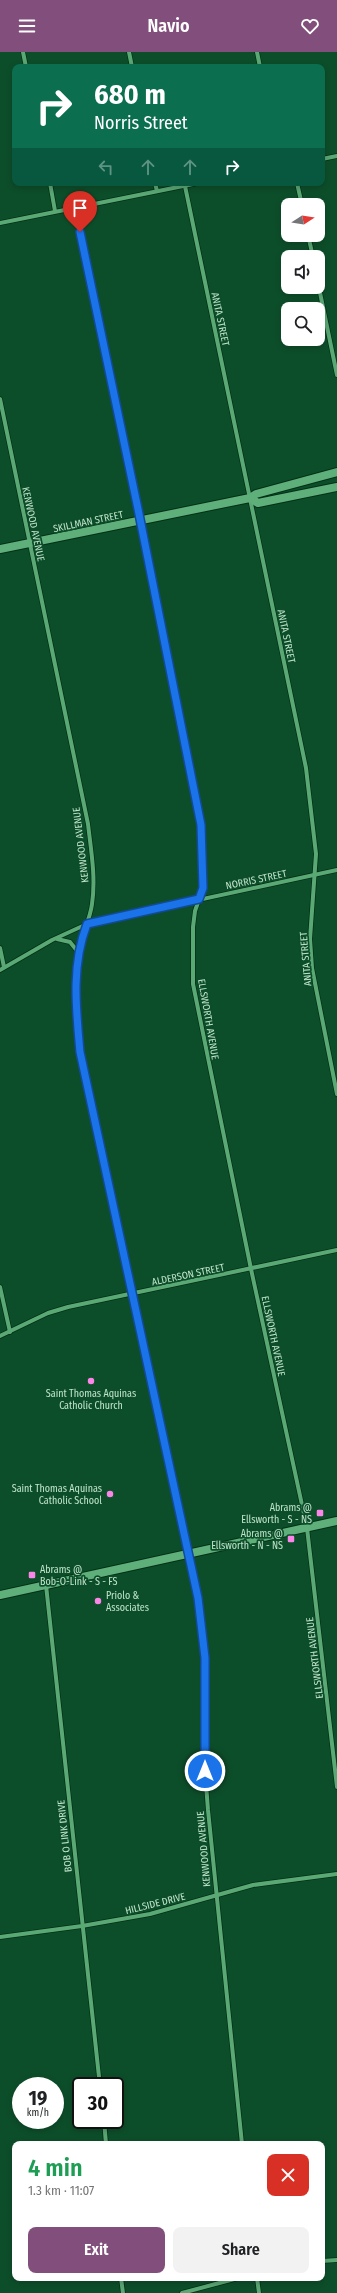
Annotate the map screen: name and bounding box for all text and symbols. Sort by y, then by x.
icon: menu [16,15,38,37]
text: Navio [147,15,190,37]
icon: heart [299,15,321,37]
text: 680 m [94,78,166,111]
icon: right [28,80,80,132]
text: Norris Street [94,112,188,134]
icon: left [95,156,117,178]
icon: ahead [137,156,159,178]
icon: ahead [179,156,201,178]
icon: right [221,156,243,178]
pin [63,191,97,232]
icon: arrive [69,197,91,219]
north arrow [281,198,325,242]
map controls [281,198,325,346]
button: sound [281,250,325,294]
street label: ANITA STREET [208,291,232,347]
button: search [281,302,325,346]
street label: KENWOOD AVENUE [19,486,47,563]
street label: SKILLMAN STREET [52,509,125,535]
street label: ANITA STREET [274,608,298,664]
street label: KENWOOD AVENUE [70,806,92,883]
street label: NORRIS STREET [225,868,288,892]
street label: ANITA STREET [298,931,314,987]
street label: ELLSWORTH AVENUE [195,978,221,1061]
street label: ALDERSON STREET [151,1261,226,1289]
street label: ELLSWORTH AVENUE [259,1295,287,1378]
marker: Saint Thomas Aquinas Catholic Church [86,1376,96,1386]
place label: Saint Thomas Aquinas Catholic Church [46,1388,136,1412]
place label: Saint Thomas Aquinas Catholic School [12,1483,102,1507]
marker: Saint Thomas Aquinas Catholic School [105,1489,115,1499]
place label: Abrams @ Ellsworth - S - NS [241,1502,312,1526]
marker: Abrams @ Ellsworth - S - NS [315,1508,325,1518]
place label: Abrams @ Ellsworth - N - NS [211,1528,283,1552]
marker: Abrams @ Ellsworth - N - NS [286,1534,296,1544]
place label: Abrams @ Bob-O-Link - S - FS [40,1564,118,1588]
marker: Abrams @ Bob-O-Link - S - FS [27,1570,37,1580]
place label: Priolo & Associates [106,1590,149,1614]
marker: Priolo & Associates [93,1596,103,1606]
street label: ELLSWORTH AVENUE [304,1616,326,1699]
position arrow [184,1750,226,1792]
street label: BOB O LINK DRIVE [55,1799,75,1873]
street label: KENWOOD AVENUE [195,1810,213,1887]
street label: HILLSIDE DRIVE [124,1891,187,1917]
speed limit sign: 30 [72,2077,124,2129]
text: 19 [29,2086,47,2110]
text: km/h [27,2107,49,2119]
text: 4 min [28,2154,82,2182]
button: close [267,2154,309,2196]
text: 1.3 km · 11:07 [28,2183,94,2198]
button: Exit [28,2227,165,2273]
button: Share [173,2227,309,2273]

